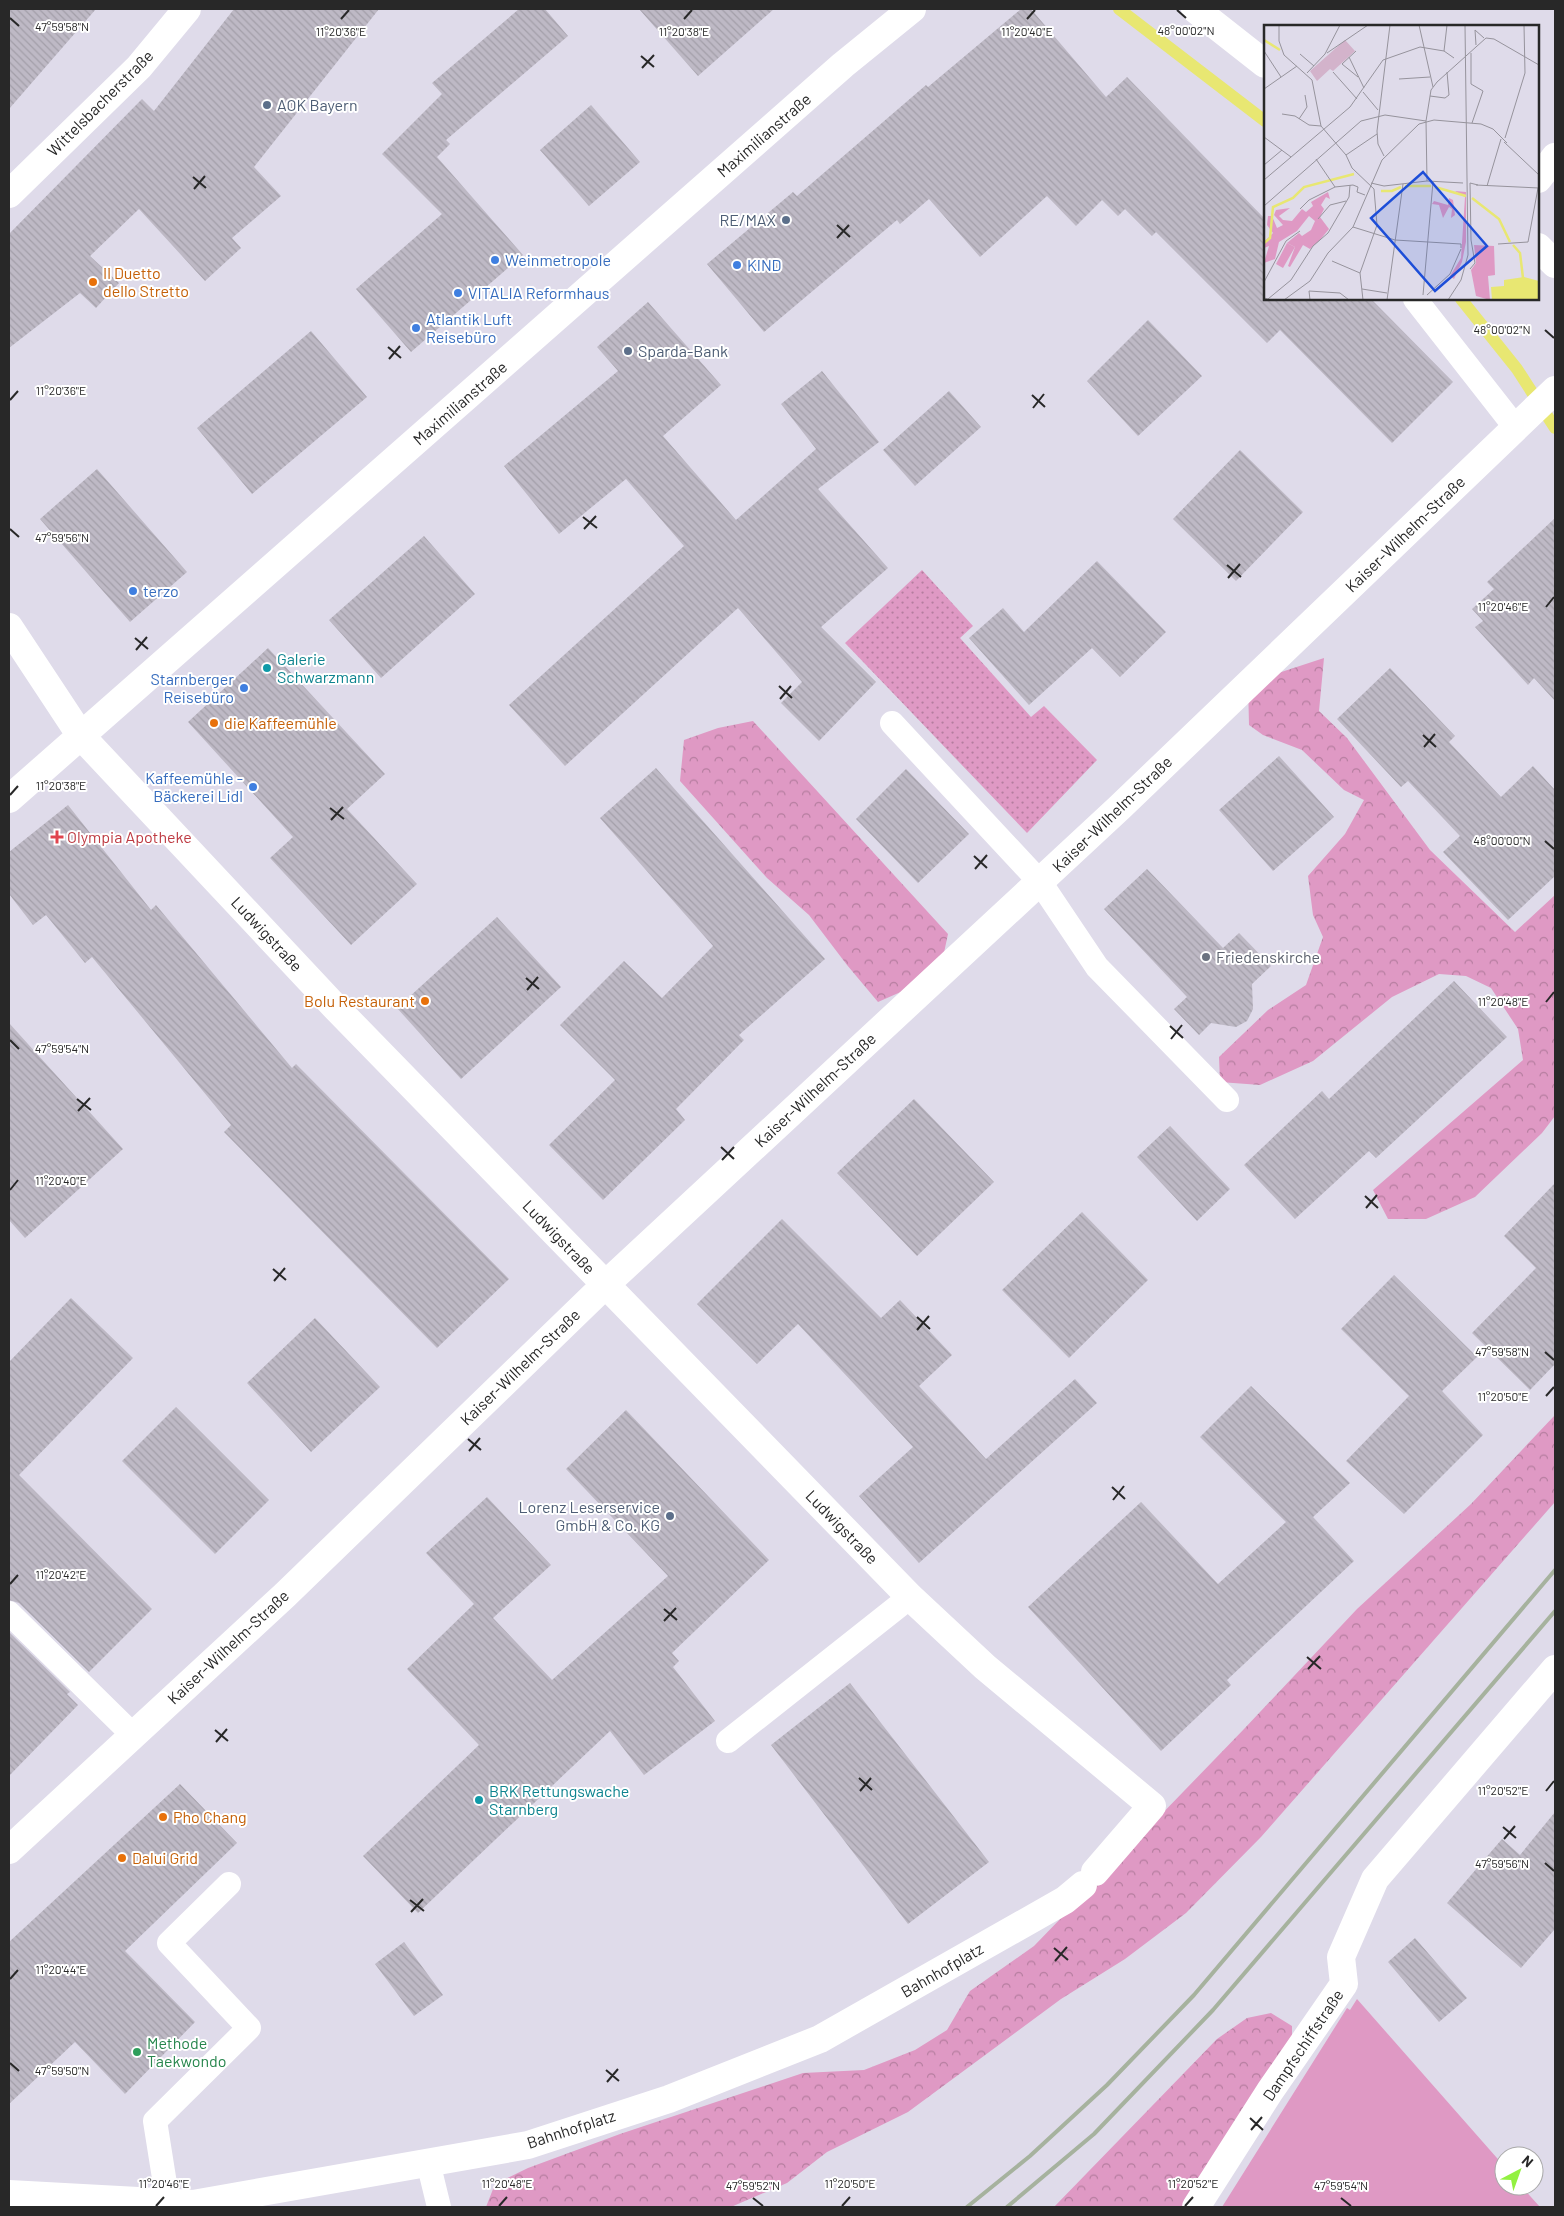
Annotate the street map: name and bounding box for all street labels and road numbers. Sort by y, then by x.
street label: Wittelsbacherstraße [43,46,157,160]
street label: Maximilianstraße [713,89,814,181]
street label: Maximilianstraße [409,357,510,449]
street label: Kaiser-Wilhelm-Straße [1341,472,1468,596]
street label: Kaiser-Wilhelm-Straße [1048,752,1175,876]
street label: Ludwigstraße [228,892,307,975]
street label: Kaiser-Wilhelm-Straße [750,1029,879,1151]
street label: Ludwigstraße [519,1196,599,1278]
street label: Kaiser-Wilhelm-Straße [456,1305,583,1429]
street label: Ludwigstraße [802,1486,882,1568]
street label: Kaiser-Wilhelm-Straße [163,1586,292,1708]
street label: Bahnhofplatz [897,1938,986,2001]
street label: Dampfschiffstraße [1258,1985,1347,2104]
street label: Bahnhofplatz [524,2105,617,2152]

